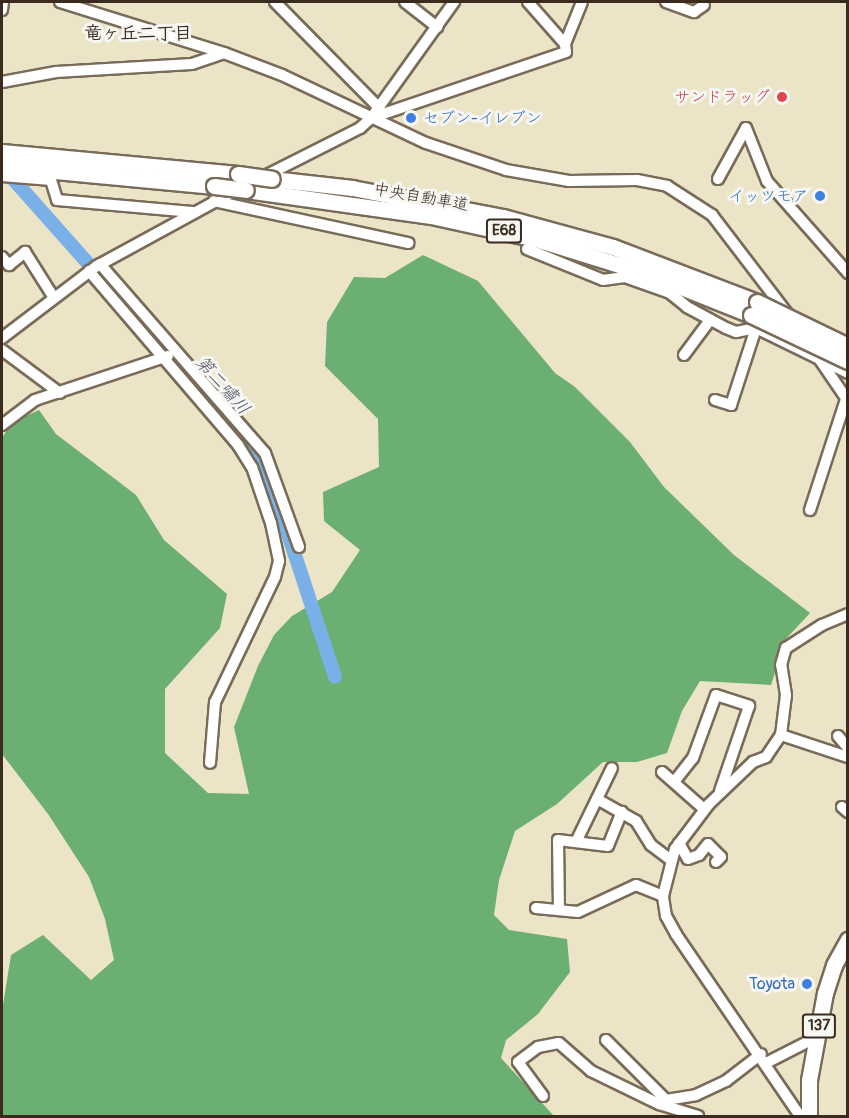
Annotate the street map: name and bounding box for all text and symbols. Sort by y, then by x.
district label: 竜ヶ丘二丁目 [84,23,192,45]
place label: サンドラッグ [674,87,770,107]
marker: サンドラッグ [775,90,789,104]
place label: セブン-イレブン [423,108,542,128]
marker: セブン-イレブン [404,111,418,125]
street label: 中央自動車道 [372,179,470,215]
place label: イッツモア [728,186,808,206]
marker: イッツモア [813,189,827,203]
road number: E68 [484,219,524,243]
water label: 第二嘯川 [190,352,254,420]
place label: Toyota [749,974,795,994]
marker: Toyota [800,977,814,991]
road number: 137 [801,1014,837,1038]

